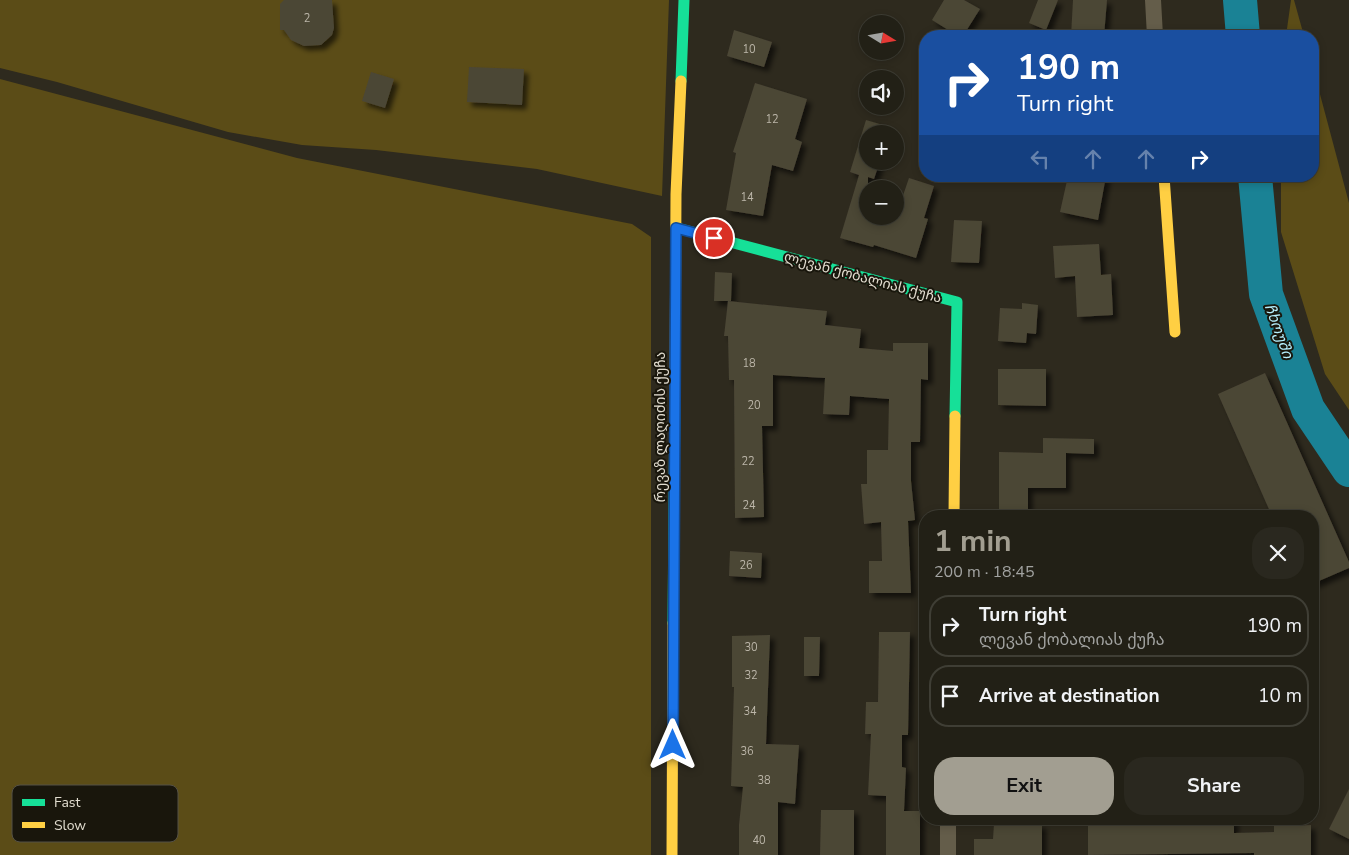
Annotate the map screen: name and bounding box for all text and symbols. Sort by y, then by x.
house number: 2 [304,11,310,26]
north arrow [859,15,904,60]
map controls [859,15,904,225]
house number: 10 [742,42,756,57]
text: 190 m [1017,44,1120,91]
icon: right [934,50,999,115]
button: sound [859,70,904,115]
text: Turn right [1017,89,1113,119]
house number: 12 [765,112,779,127]
button: + [859,125,904,170]
icon: left [1026,145,1054,173]
icon: ahead [1079,145,1107,173]
icon: ahead [1132,145,1160,173]
icon: right [1185,145,1213,173]
button: − [859,180,904,225]
house number: 14 [740,190,754,205]
pin [693,217,735,259]
icon: arrive [700,224,728,252]
street label: ლევან ქობალიას ქუჩა [782,247,944,308]
water label: ჩხოუში [1260,301,1299,362]
street label: რევაზ ლაღიძის ქუჩა [651,352,670,502]
house number: 18 [742,356,756,371]
house number: 20 [747,398,761,413]
house number: 22 [741,454,755,469]
house number: 24 [742,498,756,513]
text: 1 min [934,521,1012,562]
button: close [1252,527,1304,579]
house number: 26 [739,558,753,573]
text: 200 m · 18:45 [934,561,1035,583]
text: Turn right [979,602,1066,628]
icon: right [936,612,964,640]
text: 190 m [1247,613,1302,639]
text: ლევან ქობალიას ქუჩა [979,629,1165,651]
house number: 30 [744,640,758,655]
house number: 32 [744,668,758,683]
icon: arrive [936,682,964,710]
text: Arrive at destination [979,683,1160,709]
text: 10 m [1258,683,1302,709]
house number: 34 [743,704,757,719]
position arrow [646,718,698,770]
house number: 36 [740,744,754,759]
button: Exit [934,757,1114,815]
button: Share [1124,757,1304,815]
house number: 38 [757,773,771,788]
legend [12,785,178,842]
text: Fast [54,793,80,812]
text: Slow [54,816,86,835]
house number: 40 [752,833,766,848]

